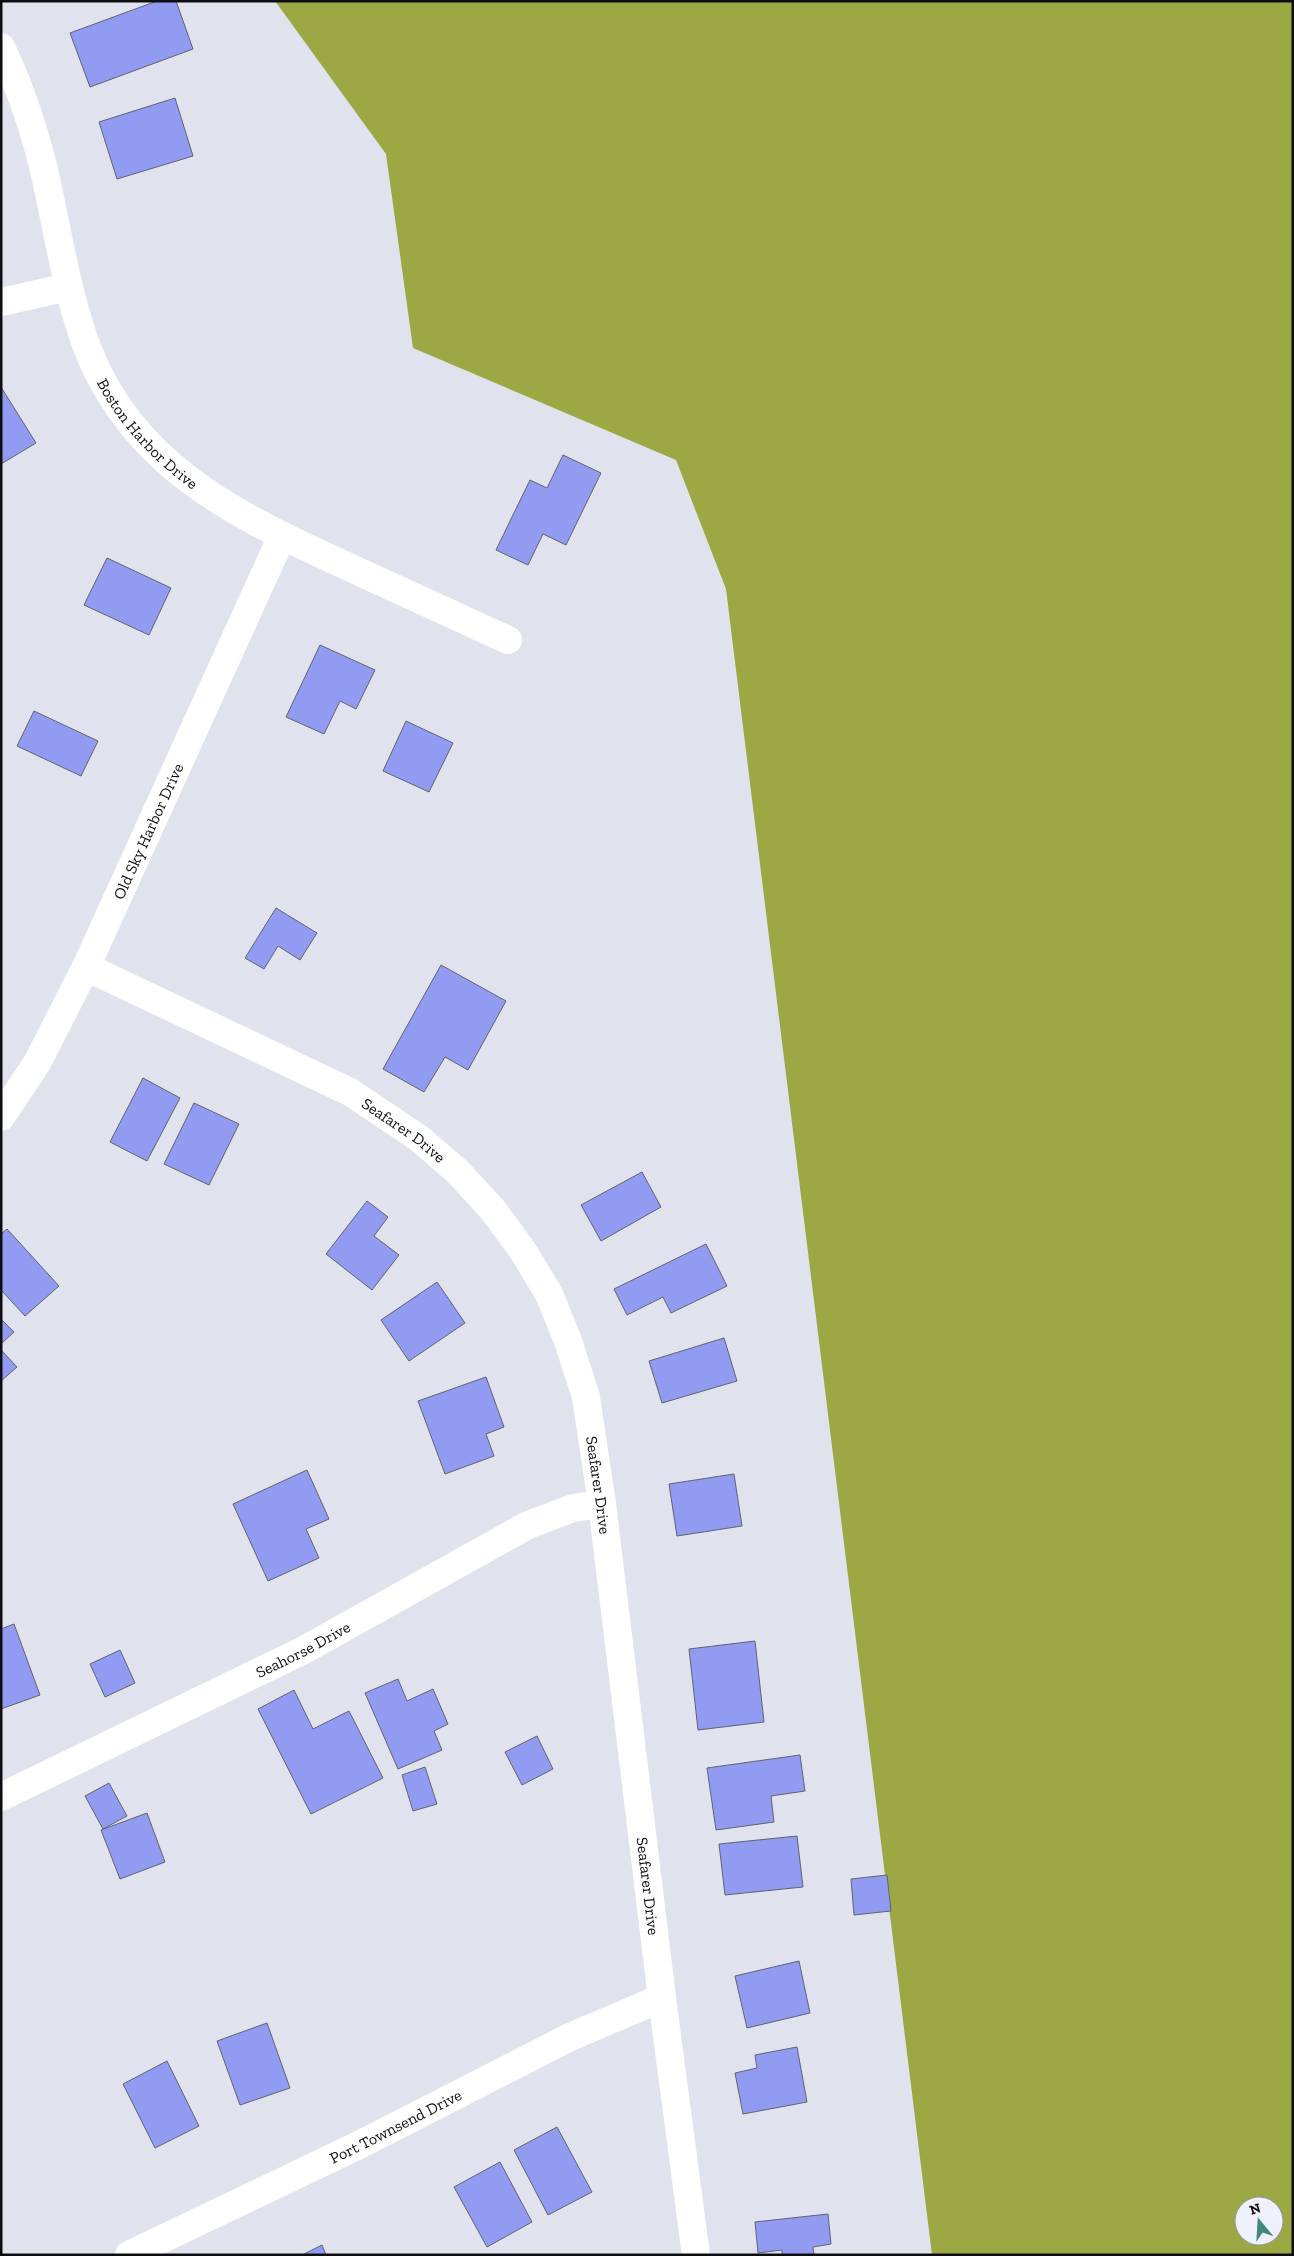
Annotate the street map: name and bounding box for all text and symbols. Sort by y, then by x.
street label: Boston Harbor Drive [93,375,202,493]
street label: Old Sky Harbor Drive [109,760,187,902]
street label: Seafarer Drive [358,1094,449,1167]
street label: Seafarer Drive [582,1435,615,1535]
street label: Seahorse Drive [253,1617,353,1682]
street label: Seafarer Drive [633,1836,663,1936]
street label: Port Townsend Drive [327,2085,465,2168]
north arrow [1234,2196,1284,2246]
text: N [1247,2199,1263,2219]

